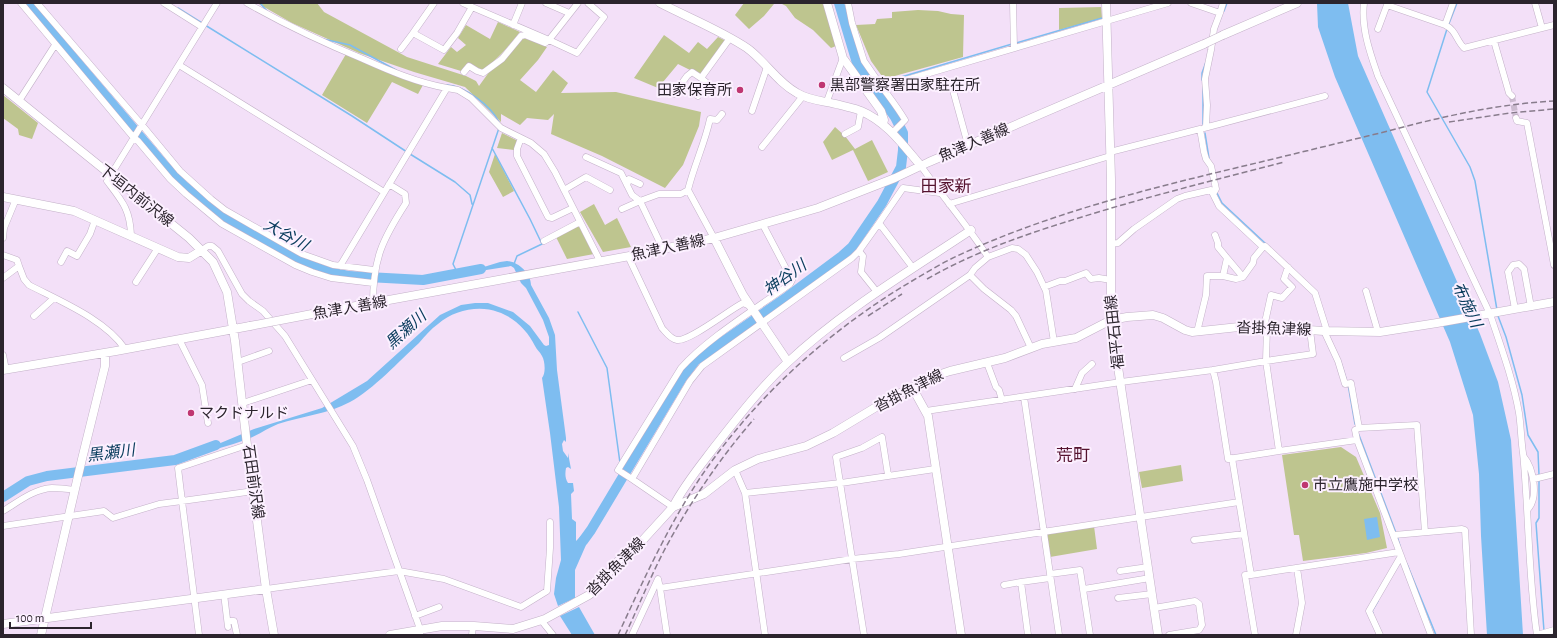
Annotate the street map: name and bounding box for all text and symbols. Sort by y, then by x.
place label: 黒部警察署田家駐在所 [830,77,980,93]
marker: 黒部警察署田家駐在所 [817,80,827,90]
place label: 田家保育所 [657,82,732,98]
marker: 田家保育所 [735,85,745,95]
street label: 魚津入善線 [936,120,1011,165]
street label: 下垣内前沢線 [96,162,177,230]
district label: 田家新 [921,177,972,195]
water label: 大谷川 [261,215,313,255]
street label: 魚津入善線 [629,231,706,263]
water label: 神谷川 [760,255,811,299]
water label: 布施川 [1450,279,1486,332]
street label: 魚津入善線 [311,292,388,322]
street label: 福平石田線 [1103,294,1126,370]
water label: 黒瀬川 [382,306,431,352]
street label: 沓掛魚津線 [1236,318,1312,338]
street label: 沓掛魚津線 [871,366,946,415]
place label: マクドナルド [199,405,289,421]
marker: マクドナルド [186,408,196,418]
water label: 黒瀬川 [86,441,138,464]
street label: 石田前沢線 [240,444,267,520]
district label: 荒町 [1056,447,1090,464]
place label: 市立鷹施中学校 [1313,476,1418,493]
marker: 市立鷹施中学校 [1300,480,1310,490]
street label: 沓掛魚津線 [583,534,648,599]
scale bar [10,604,91,630]
text: 100 m [16,612,44,624]

